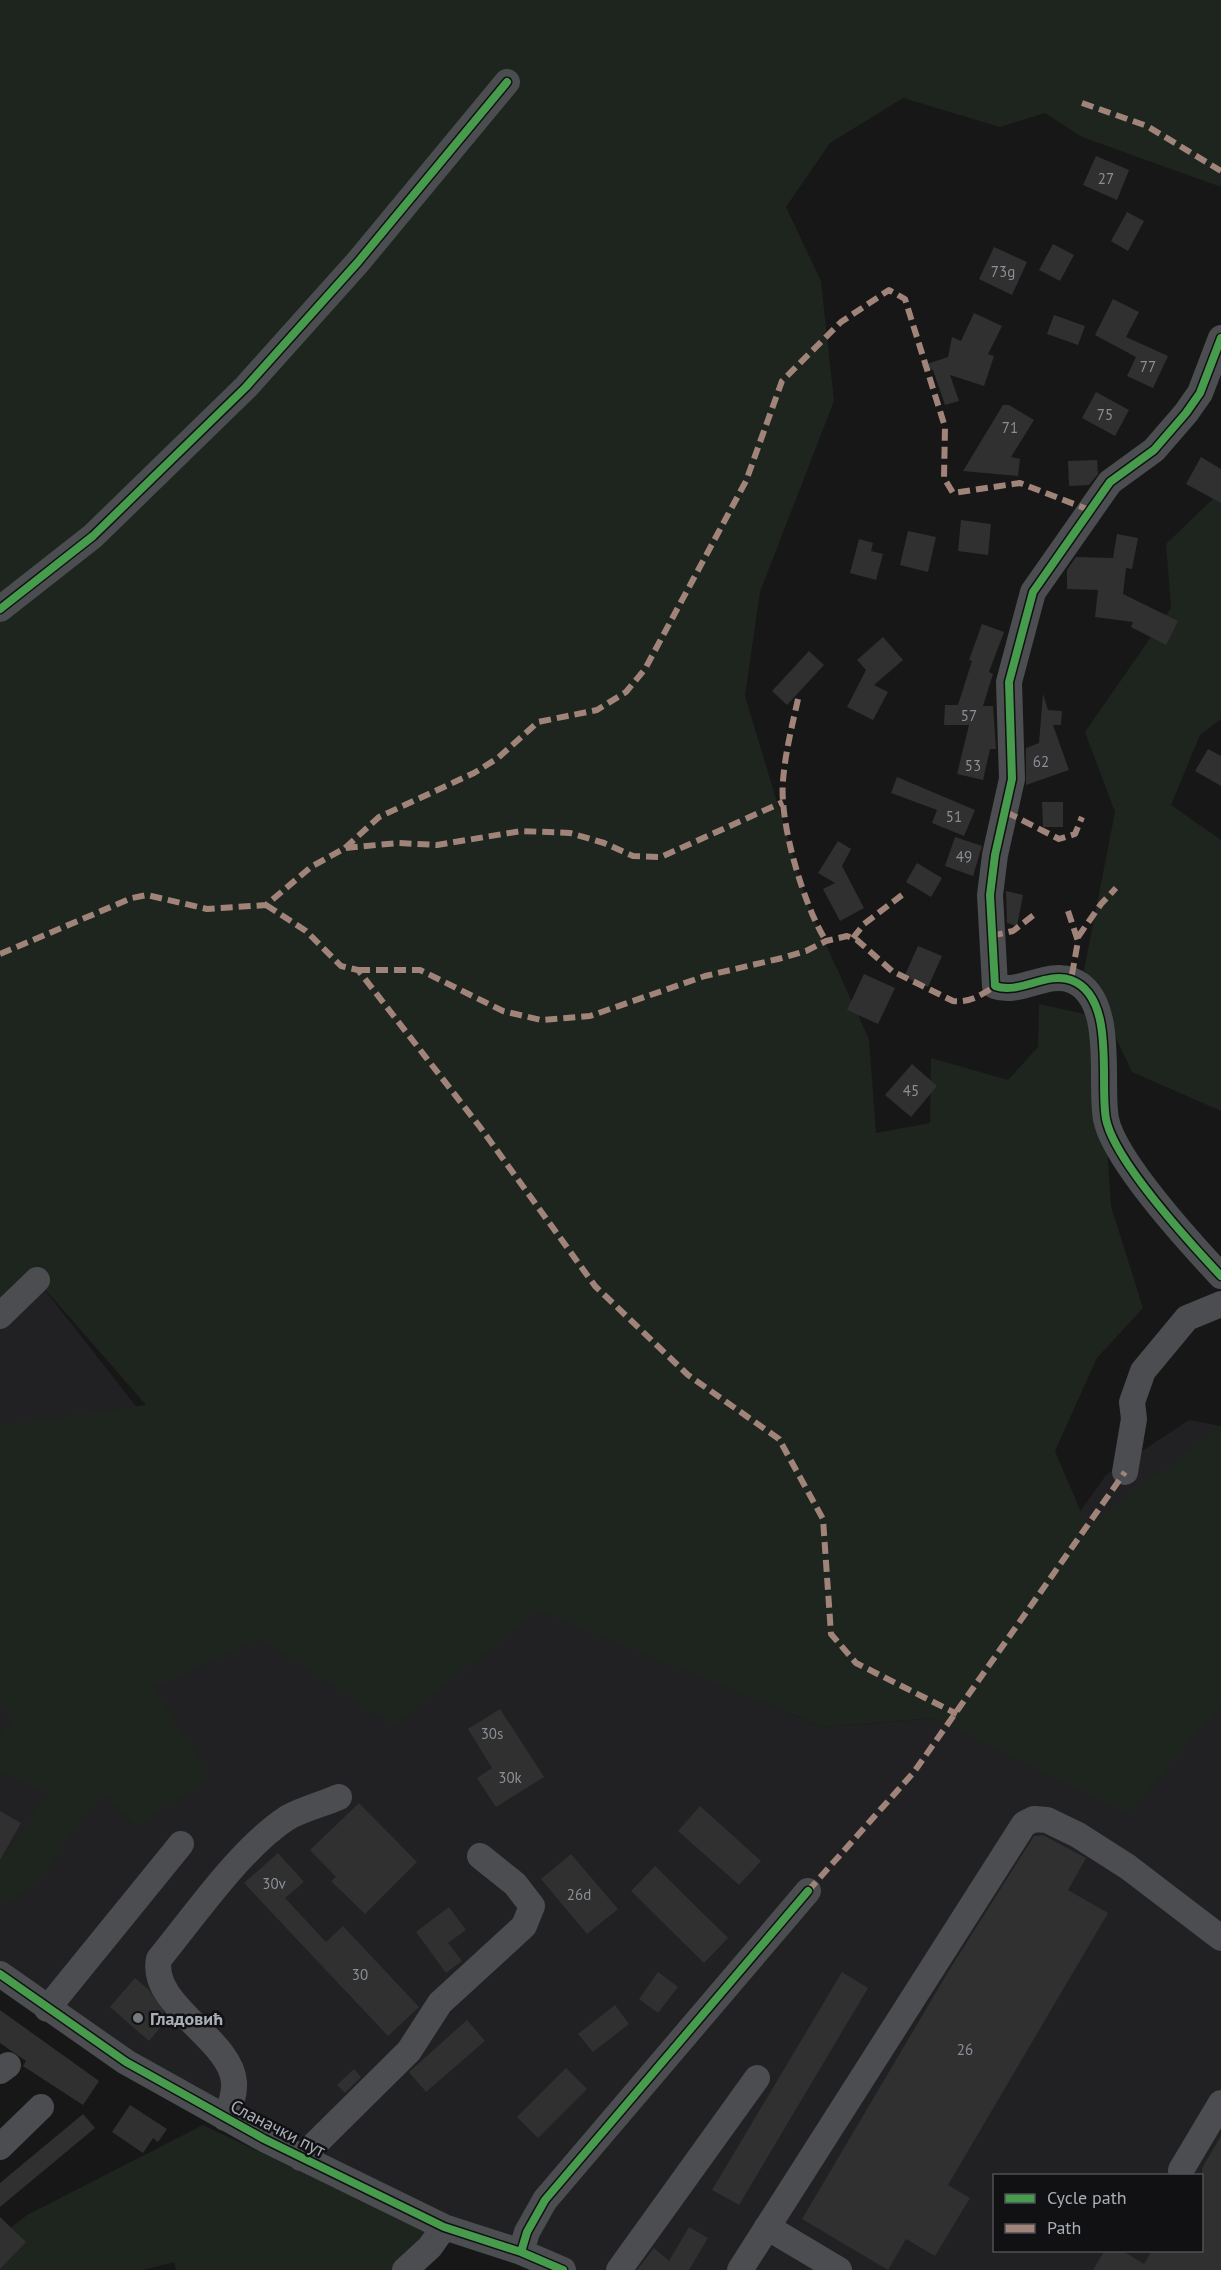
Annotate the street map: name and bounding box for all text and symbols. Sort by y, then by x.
house number: 27 [1098,169,1114,188]
house number: 73g [991,262,1015,281]
house number: 77 [1140,357,1156,376]
house number: 75 [1097,405,1113,424]
house number: 71 [1002,418,1018,437]
house number: 57 [961,706,977,725]
house number: 62 [1033,752,1049,771]
house number: 53 [965,756,981,775]
house number: 51 [946,807,962,826]
house number: 49 [956,847,972,866]
house number: 45 [903,1081,919,1100]
house number: 30s [481,1724,503,1743]
house number: 30k [498,1768,523,1787]
house number: 30v [262,1874,287,1893]
house number: 26d [567,1885,591,1904]
house number: 30 [352,1965,368,1984]
place label: Гладовић [150,2007,223,2030]
marker: Гладовић [131,2011,145,2025]
house number: 26 [957,2040,973,2059]
street label: Сланачки пут [227,2094,330,2162]
legend [993,2174,1203,2252]
text: Cycle path [1047,2186,1127,2209]
text: Path [1047,2216,1081,2239]

